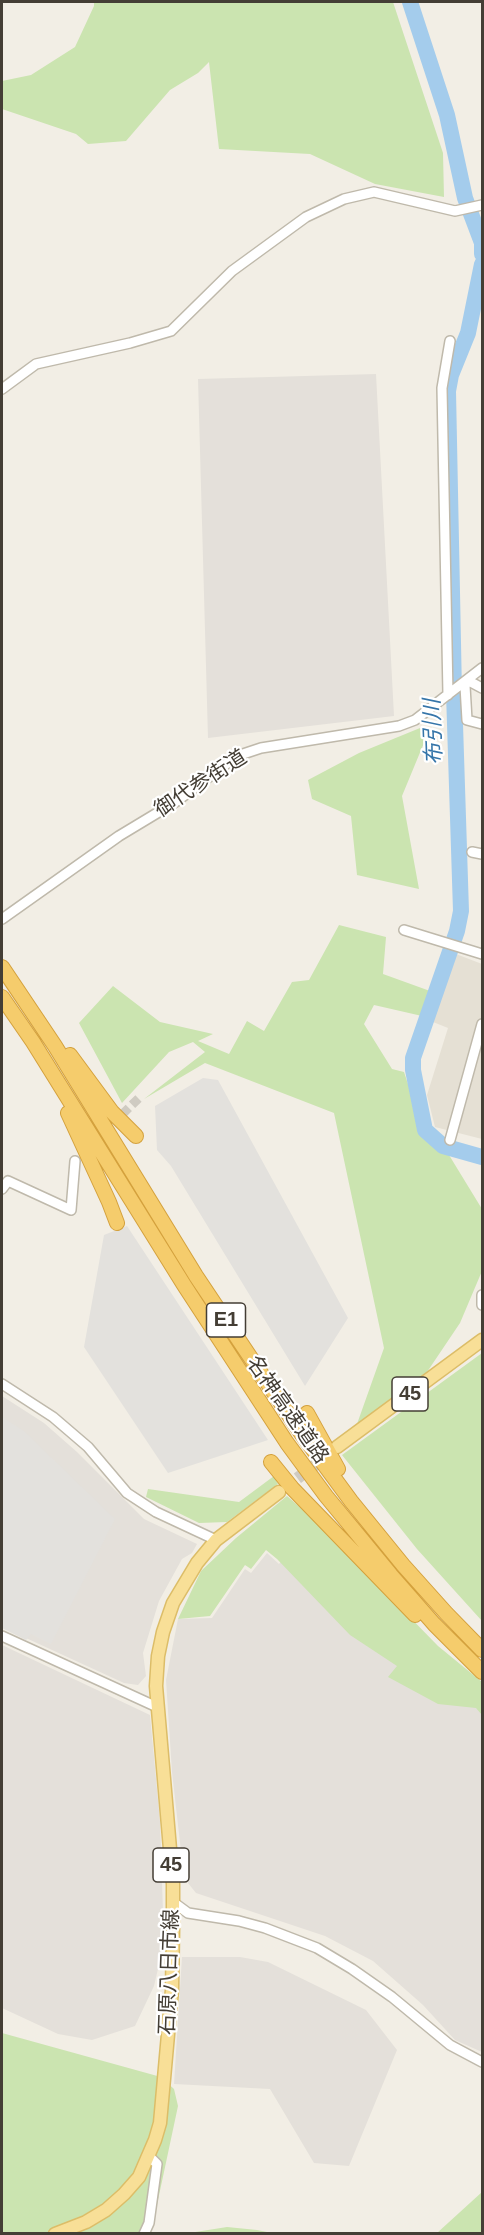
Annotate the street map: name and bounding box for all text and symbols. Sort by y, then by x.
water label: 布引川 [420,699,448,765]
street label: 御代参街道 [150,745,252,823]
road number: E1 [206,1303,246,1337]
street label: 名神高速道路 [241,1351,333,1469]
road number: 45 [392,1377,428,1411]
road number: 45 [153,1848,189,1882]
street label: 石原八日市線 [155,1909,185,2035]

